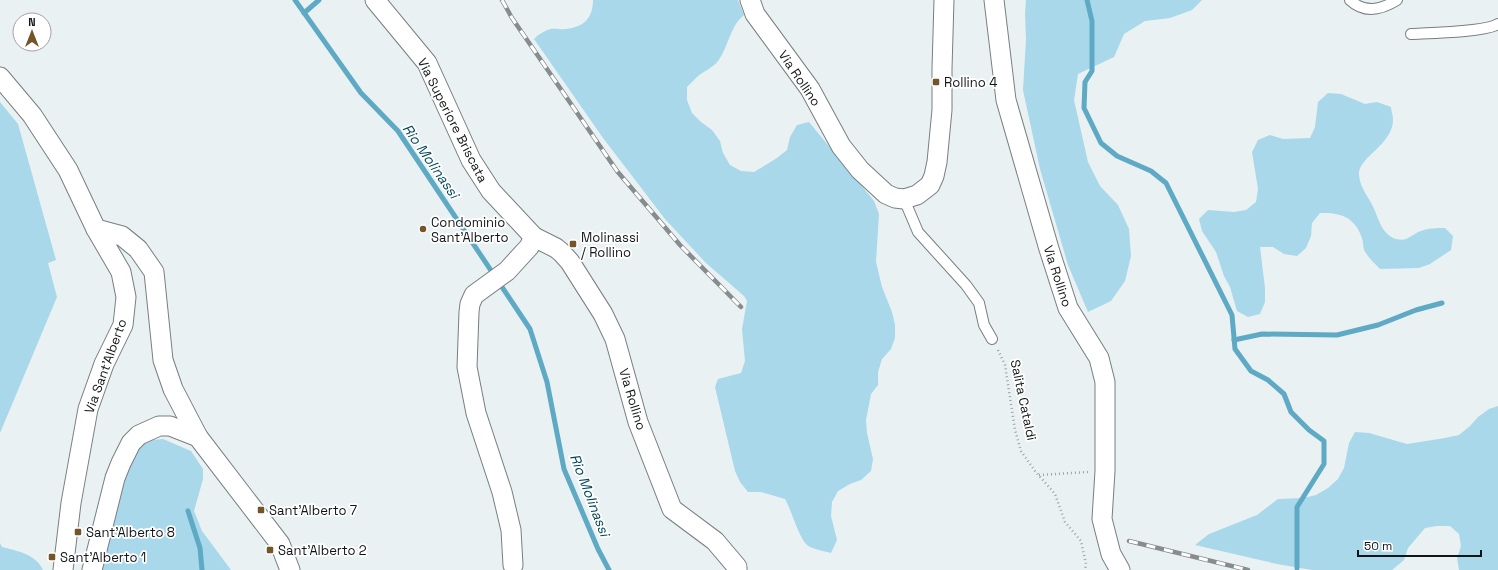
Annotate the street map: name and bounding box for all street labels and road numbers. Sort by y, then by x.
street label: Via Rollino [775,47,824,109]
street label: Via Superiore Briscata [414,55,492,186]
street label: Via Rollino [1040,243,1075,309]
street label: Via Sant'Alberto [80,316,130,416]
street label: Salita Cataldi [1007,358,1040,442]
street label: Via Rollino [615,366,650,432]

